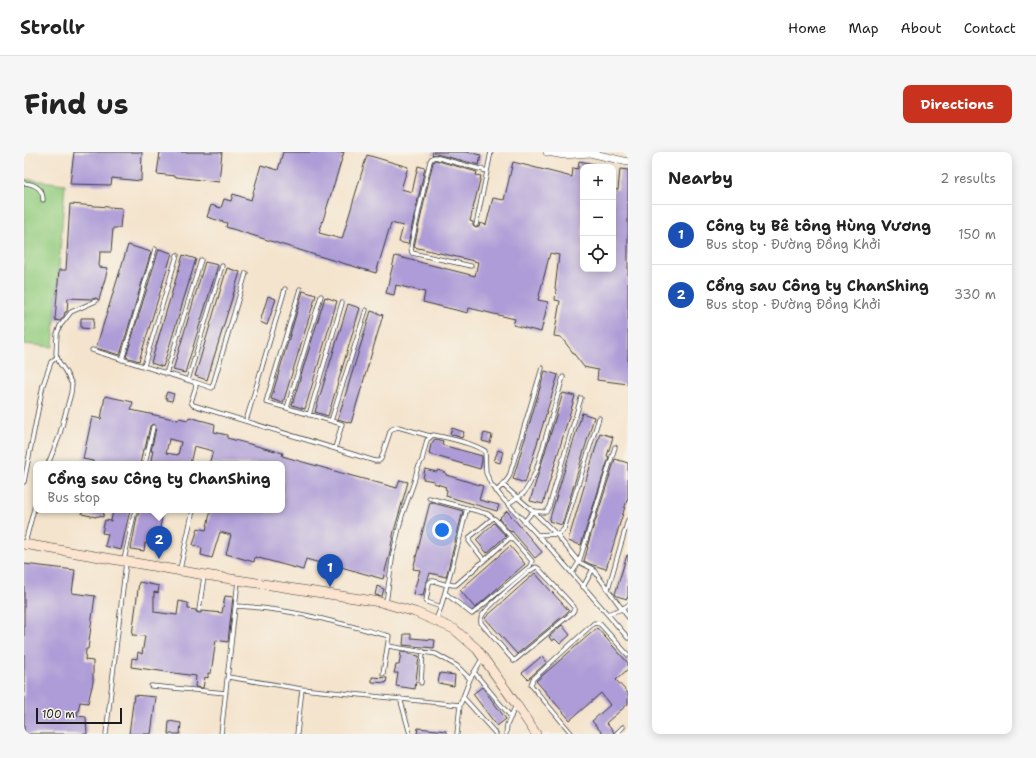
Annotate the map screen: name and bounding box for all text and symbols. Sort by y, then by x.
text: Strollr [20,15,85,40]
text: Home [788,19,827,37]
text: Map [849,19,879,37]
text: About [901,19,942,37]
text: Contact [964,19,1016,37]
text: Find us [24,85,129,123]
button: Directions [903,85,1012,123]
map controls [580,164,616,272]
button: + [580,164,616,200]
text: Nearby [668,167,733,189]
text: 2 results [940,170,996,187]
button: − [580,200,616,236]
text: Công ty Bê tông Hùng Vương [706,216,931,236]
text: 1 [678,226,684,243]
text: 150 m [958,226,996,243]
button: locate [580,236,616,272]
text: Bus stop · Đường Đồng Khởi [706,236,881,253]
text: Cổng sau Công ty ChanShing [706,276,929,296]
text: 2 [676,286,686,303]
text: 330 m [954,286,996,303]
text: Bus stop · Đường Đồng Khởi [706,296,881,313]
popup [33,461,285,513]
text: Cổng sau Công ty ChanShing [48,469,270,489]
text: Bus stop [48,489,100,506]
your location [432,520,452,540]
pin: 2 [146,526,172,559]
pin: 1 [317,554,343,587]
scale bar [36,706,122,725]
text: 100 m [42,707,75,722]

